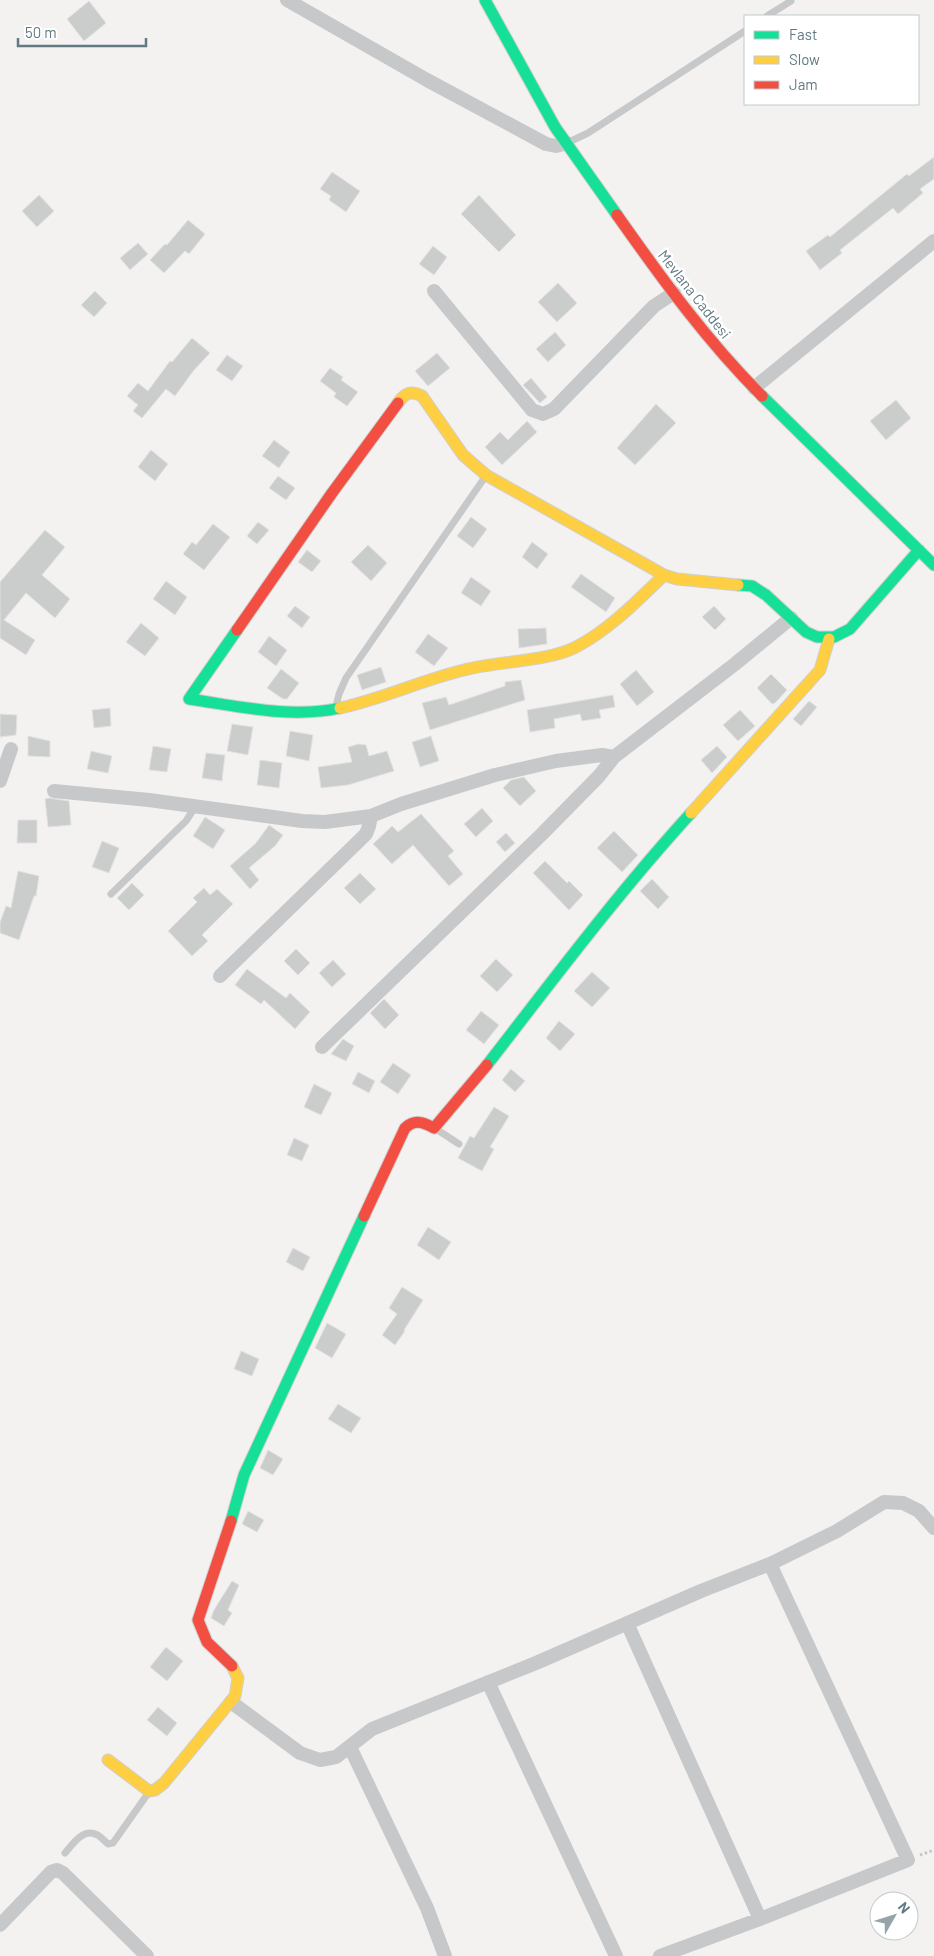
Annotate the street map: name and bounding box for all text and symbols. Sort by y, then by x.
scale bar [18,15,145,47]
legend [744,15,919,105]
text: 50 m [25,23,57,41]
text: Fast [789,25,817,43]
text: Slow [789,50,820,68]
text: Jam [789,75,818,93]
street label: Mevlana Caddesi [655,246,735,342]
north arrow [869,1891,919,1941]
text: N [895,1899,914,1916]

